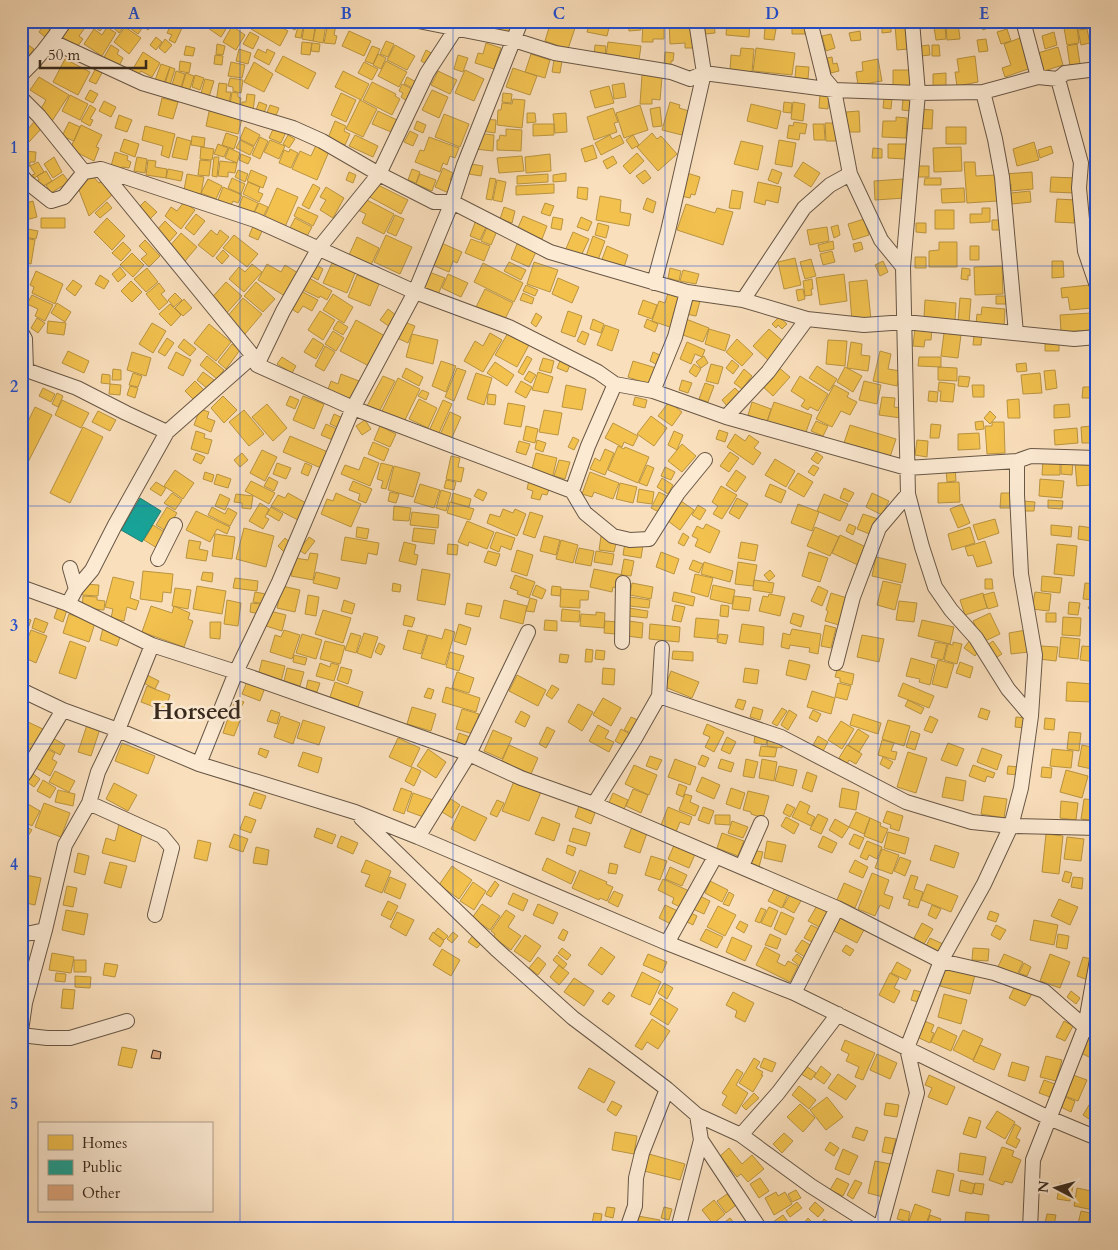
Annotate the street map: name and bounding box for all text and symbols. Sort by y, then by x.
text: A [128,3,140,25]
text: B [340,3,352,25]
text: C [553,3,565,25]
text: D [765,3,779,25]
text: E [979,3,989,25]
scale bar [40,38,146,70]
text: 50 m [48,45,80,65]
text: 1 [10,137,18,159]
text: 2 [10,376,18,398]
text: 3 [10,615,18,637]
district label: Horseed [153,695,242,728]
text: 4 [10,854,18,876]
text: 5 [10,1093,18,1115]
legend [38,1122,212,1212]
text: Homes [82,1133,127,1153]
text: Public [82,1157,122,1177]
north arrow [1030,1162,1080,1212]
text: N [1033,1180,1054,1194]
text: Other [82,1183,121,1203]

